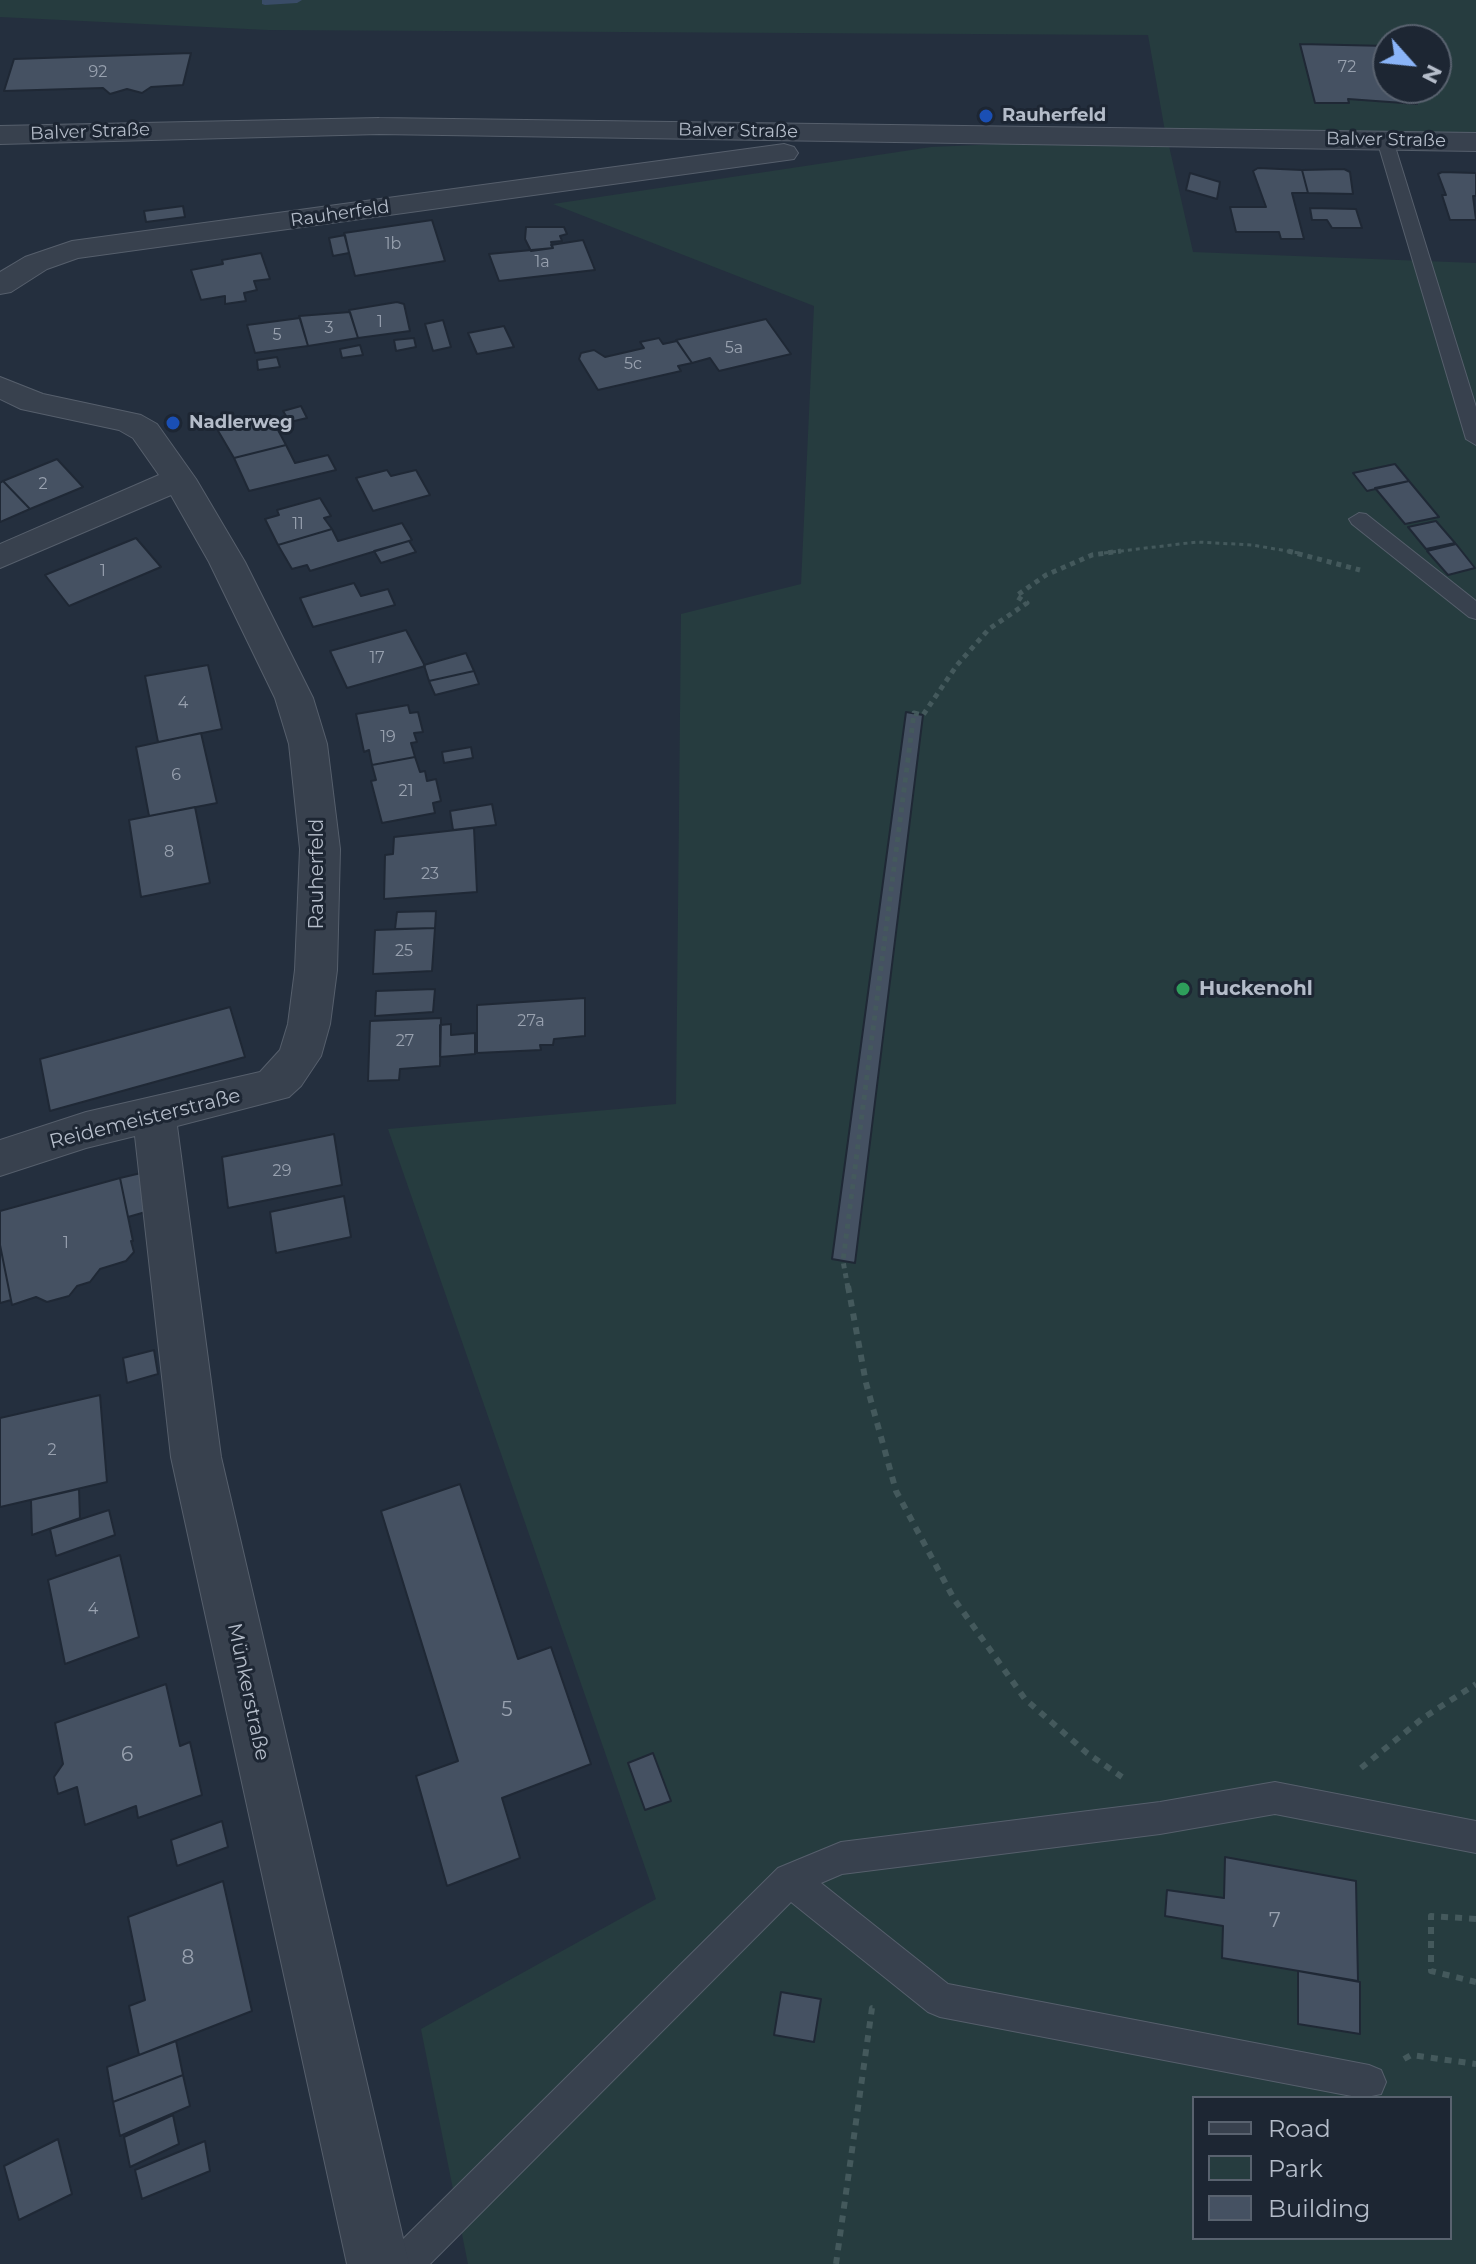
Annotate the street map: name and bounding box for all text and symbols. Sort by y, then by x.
north arrow [1372,24,1452,104]
house number: 72 [1338,57,1356,77]
text: N [1416,60,1448,88]
house number: 92 [89,62,107,82]
place label: Rauherfeld [1002,105,1106,127]
marker: Rauherfeld [977,107,995,125]
street label: Balver Straße [30,119,150,145]
street label: Balver Straße [678,119,798,143]
street label: Balver Straße [1326,128,1446,152]
street label: Rauherfeld [289,196,391,232]
house number: 1b [385,234,401,254]
house number: 1a [534,252,550,272]
house number: 1 [377,312,383,332]
house number: 3 [324,318,334,338]
house number: 5 [272,325,282,345]
house number: 5a [725,338,743,358]
house number: 5c [624,354,642,374]
place label: Nadlerweg [189,412,293,434]
marker: Nadlerweg [164,414,182,432]
house number: 2 [38,474,48,494]
house number: 11 [292,514,304,534]
house number: 1 [100,561,106,581]
house number: 17 [369,648,385,668]
house number: 4 [178,693,188,713]
house number: 19 [380,727,396,747]
house number: 6 [171,765,181,785]
house number: 21 [399,781,413,801]
street label: Rauherfeld [305,819,329,929]
house number: 8 [164,842,174,862]
house number: 23 [421,864,439,884]
house number: 25 [395,941,413,961]
place label: Huckenohl [1199,977,1313,1001]
marker: Huckenohl [1174,980,1192,998]
house number: 27a [517,1011,545,1031]
house number: 27 [396,1031,414,1051]
street label: Reidemeisterstraße [47,1084,243,1154]
house number: 29 [273,1161,291,1181]
house number: 1 [63,1233,69,1253]
house number: 2 [47,1440,57,1460]
house number: 4 [88,1599,98,1619]
street label: Münkerstraße [222,1621,274,1763]
house number: 5 [501,1698,513,1722]
house number: 6 [121,1743,133,1767]
house number: 7 [1269,1909,1281,1933]
house number: 8 [182,1946,194,1970]
legend [1192,2096,1452,2240]
text: Road [1268,2114,1331,2143]
text: Park [1268,2154,1323,2183]
text: Building [1268,2194,1371,2223]

